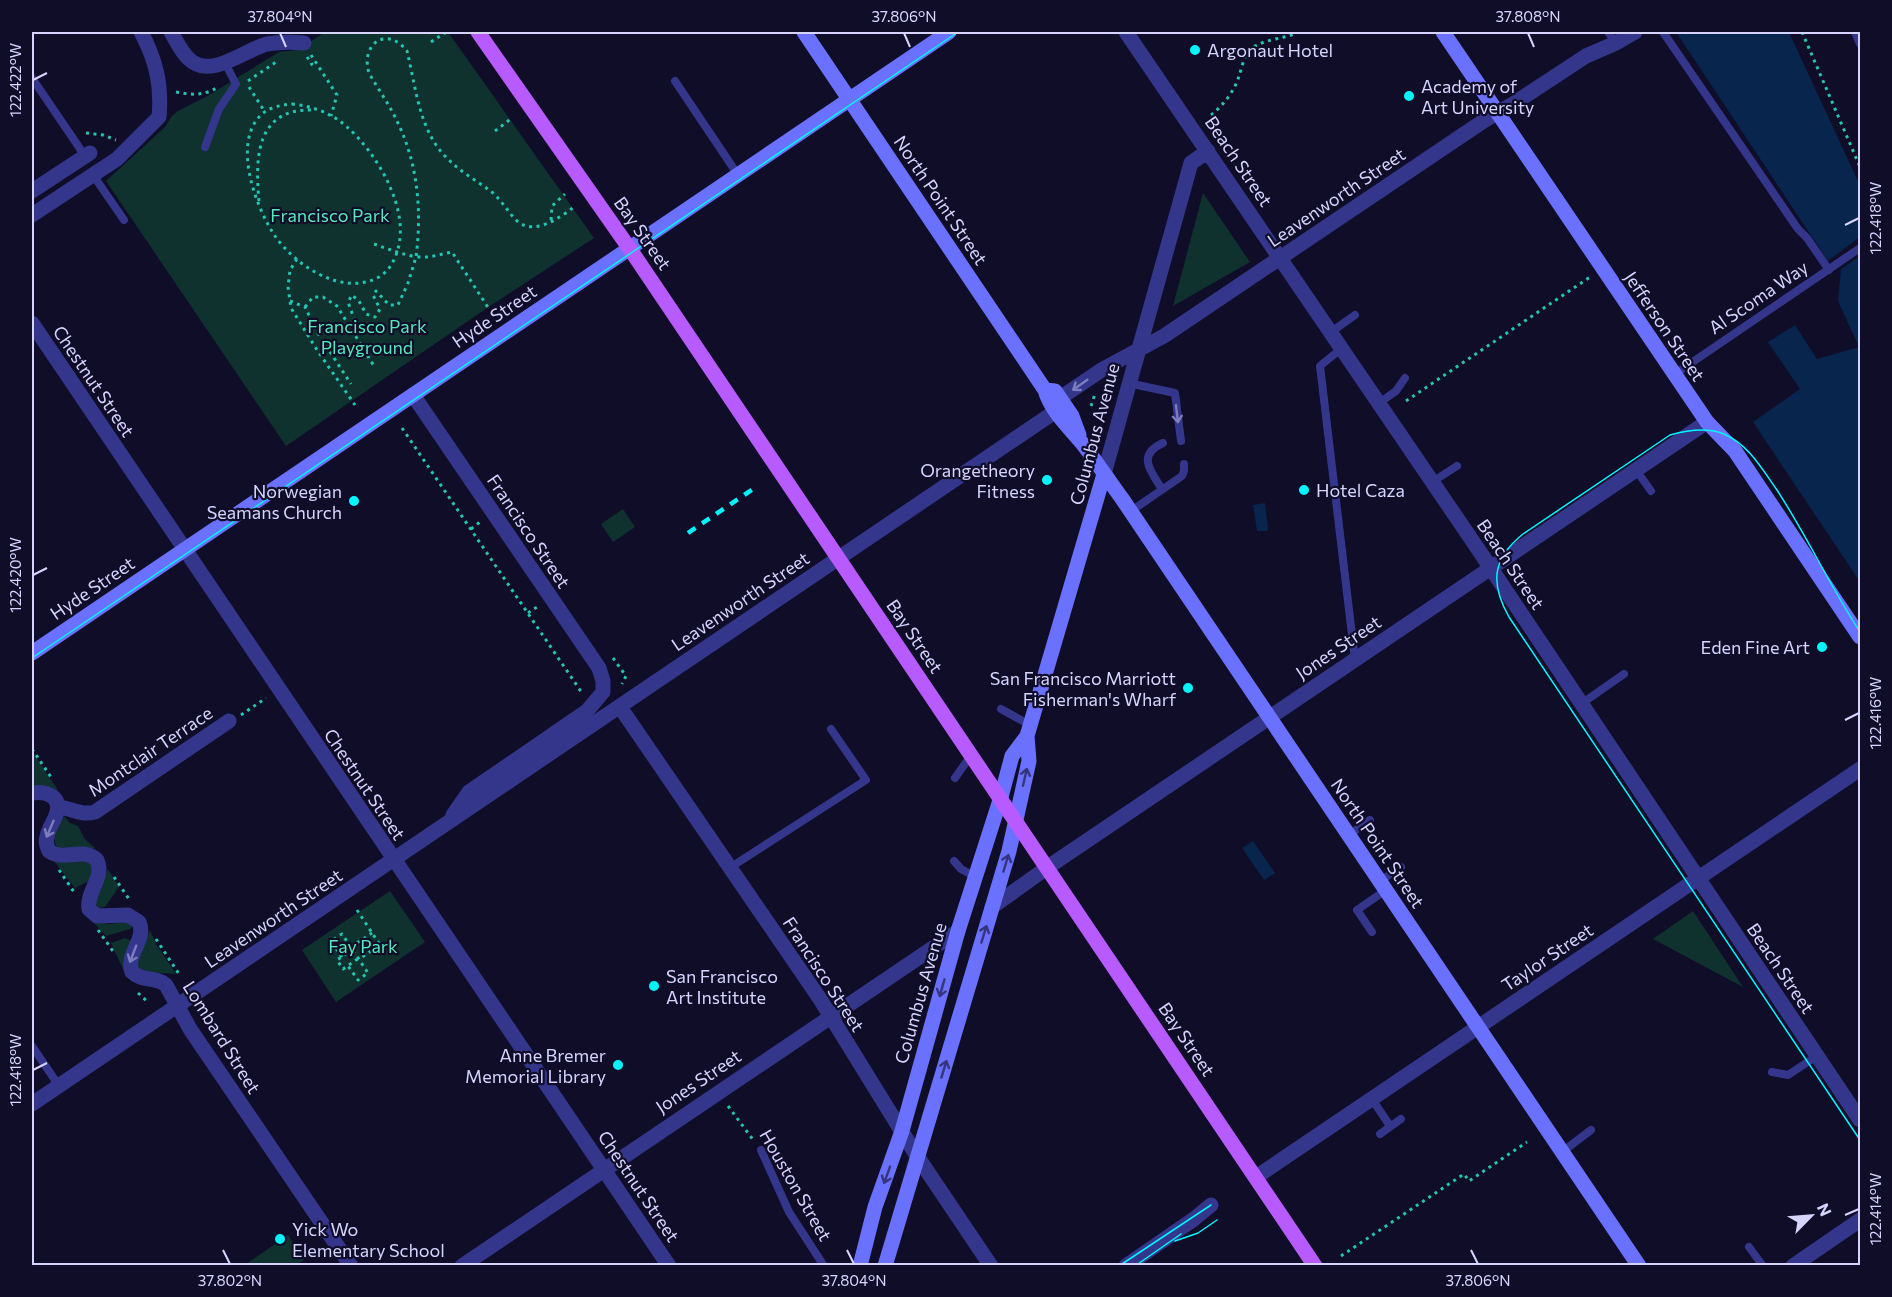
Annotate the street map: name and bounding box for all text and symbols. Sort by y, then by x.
text: 37.804°N [248,7,312,25]
text: 37.806°N [871,7,937,25]
text: 37.808°N [1495,7,1561,25]
place label: Argonaut Hotel [1207,39,1333,61]
text: 122.422°W [6,43,24,117]
marker: Argonaut Hotel [1188,43,1202,57]
place label: Academy of Art University [1421,75,1534,118]
marker: Academy of Art University [1402,89,1416,103]
street label: Beach Street [1201,112,1277,210]
street label: North Point Street [890,131,992,269]
street label: Leavenworth Street [1263,143,1409,251]
text: 122.418°W [1866,182,1884,254]
street label: Bay Street [610,192,676,274]
park label: Francisco Park [270,204,390,226]
street label: Al Scoma Way [1704,256,1812,338]
street label: Jefferson Street [1620,267,1710,385]
street label: Hyde Street [448,280,540,352]
park label: Francisco Park Playground [307,315,427,358]
street label: Chestnut Street [49,321,139,441]
street label: Columbus Avenue [1065,361,1123,507]
one-way arrow [1072,379,1088,391]
one-way arrow [1172,404,1183,423]
place label: Orangetheory Fitness [920,459,1035,502]
street label: Francisco Street [483,470,575,592]
marker: Orangetheory Fitness [1040,473,1054,487]
place label: Hotel Caza [1316,479,1405,501]
place label: Norwegian Seamans Church [207,480,342,523]
marker: Hotel Caza [1297,483,1311,497]
marker: Norwegian Seamans Church [347,494,361,508]
street label: Beach Street [1473,515,1549,613]
text: 122.420°W [6,537,24,613]
street label: Leavenworth Street [667,547,813,655]
street label: Hyde Street [46,552,138,624]
street label: Bay Street [882,595,948,677]
street label: Jones Street [1291,610,1385,684]
place label: Eden Fine Art [1700,636,1810,658]
marker: Eden Fine Art [1815,640,1829,654]
place label: San Francisco Marriott Fisherman's Wharf [990,667,1177,710]
text: 122.416°W [1866,677,1884,749]
marker: San Francisco Marriott Fisherman's Wharf [1181,681,1195,695]
street label: Montclair Terrace [84,701,216,801]
street label: Chestnut Street [320,724,410,844]
one-way arrow [1020,768,1031,788]
street label: North Point Street [1327,774,1429,912]
one-way arrow [44,819,55,838]
one-way arrow [1001,854,1012,873]
street label: Leavenworth Street [200,864,346,972]
street label: Francisco Street [779,912,869,1036]
street label: Taylor Street [1497,918,1597,996]
street label: Beach Street [1743,919,1819,1017]
street label: Columbus Avenue [889,920,951,1066]
one-way arrow [979,925,990,944]
park label: Fay Park [328,935,398,957]
one-way arrow [127,944,138,963]
place label: San Francisco Art Institute [666,965,778,1008]
street label: Lombard Street [179,977,265,1097]
one-way arrow [936,978,947,997]
marker: San Francisco Art Institute [647,979,661,993]
street label: Bay Street [1154,998,1220,1080]
text: 122.418°W [6,1034,24,1106]
place label: Anne Bremer Memorial Library [465,1044,606,1087]
street label: Jones Street [651,1044,745,1118]
marker: Anne Bremer Memorial Library [611,1058,625,1072]
one-way arrow [939,1060,950,1079]
street label: Houston Street [755,1125,837,1245]
street label: Chestnut Street [594,1126,684,1246]
one-way arrow [881,1165,892,1183]
text: 122.414°W [1866,1173,1884,1245]
north arrow [1781,1186,1841,1246]
text: N [1814,1200,1836,1219]
place label: Yick Wo Elementary School [292,1218,445,1261]
marker: Yick Wo Elementary School [273,1232,287,1246]
text: 37.802°N [198,1271,262,1289]
text: 37.804°N [822,1271,886,1289]
text: 37.806°N [1445,1271,1511,1289]

